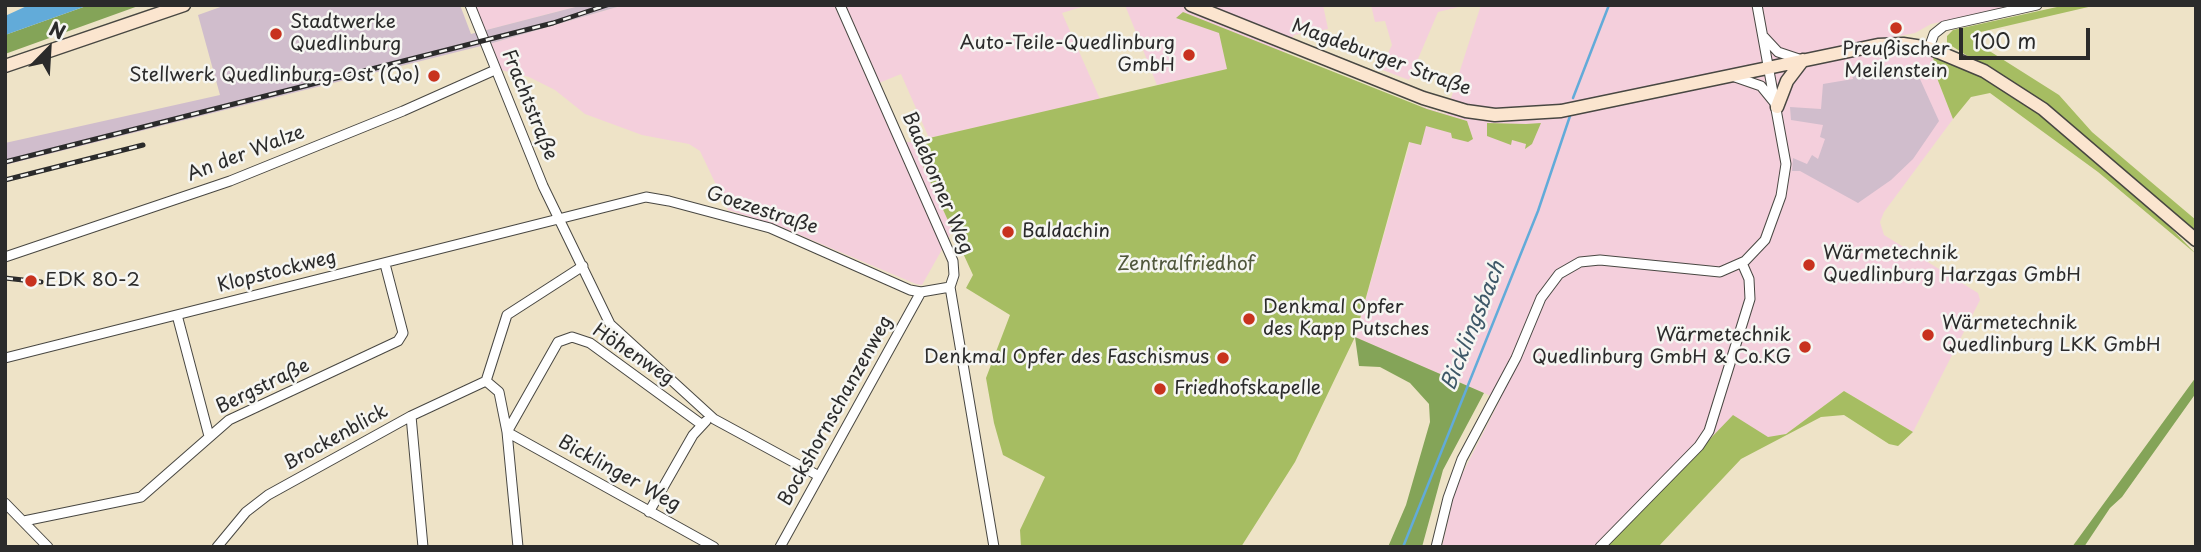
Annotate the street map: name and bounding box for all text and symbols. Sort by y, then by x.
place label: Stadtwerke Quedlinburg [290,12,401,56]
north arrow [14,14,84,84]
text: N [45,14,70,46]
scale bar [1963,14,2094,58]
street label: Magdeburger Straße [1288,15,1474,101]
marker: Preußischer Meilenstein [1888,20,1904,36]
text: 100 m [1972,24,2036,56]
marker: Stadtwerke Quedlinburg [268,26,284,42]
place label: Auto-Teile-Quedlinburg GmbH [960,33,1175,77]
place label: Preußischer Meilenstein [1842,39,1950,83]
street label: Frachtstraße [496,46,562,164]
marker: Auto-Teile-Quedlinburg GmbH [1181,47,1197,63]
place label: Stellwerk Quedlinburg-Ost (Qo) [129,65,420,87]
marker: Stellwerk Quedlinburg-Ost (Qo) [426,68,442,84]
street label: Badeborner Weg [897,109,977,257]
street label: An der Walze [184,121,308,187]
street label: Goezestraße [703,182,821,240]
place label: Baldachin [1022,221,1110,243]
marker: Baldachin [1000,224,1016,240]
place label: Wärmetechnik Quedlinburg Harzgas GmbH [1823,243,2081,287]
street label: Klopstockweg [215,246,339,298]
park label: Zentralfriedhof [1117,254,1255,276]
marker: Wärmetechnik Quedlinburg Harzgas GmbH [1801,257,1817,273]
water label: Bicklingsbach [1437,258,1511,394]
place label: EDK 80-2 [45,270,140,292]
marker: EDK 80-2 [23,273,39,289]
place label: Denkmal Opfer des Kapp Putsches [1263,297,1429,341]
marker: Denkmal Opfer des Kapp Putsches [1241,311,1257,327]
street label: Bockshornschanzenweg [774,312,898,510]
place label: Wärmetechnik Quedlinburg LKK GmbH [1942,313,2161,357]
street label: Höhenweg [588,319,678,391]
place label: Wärmetechnik Quedlinburg GmbH & Co.KG [1532,325,1791,369]
marker: Wärmetechnik Quedlinburg LKK GmbH [1920,327,1936,343]
marker: Wärmetechnik Quedlinburg GmbH & Co.KG [1797,339,1813,355]
place label: Denkmal Opfer des Faschismus [924,347,1209,369]
marker: Denkmal Opfer des Faschismus [1215,350,1231,366]
street label: Bergstraße [213,355,313,419]
place label: Friedhofskapelle [1174,378,1321,400]
marker: Friedhofskapelle [1152,381,1168,397]
street label: Brockenblick [280,400,392,476]
street label: Bicklinger Weg [554,431,684,517]

